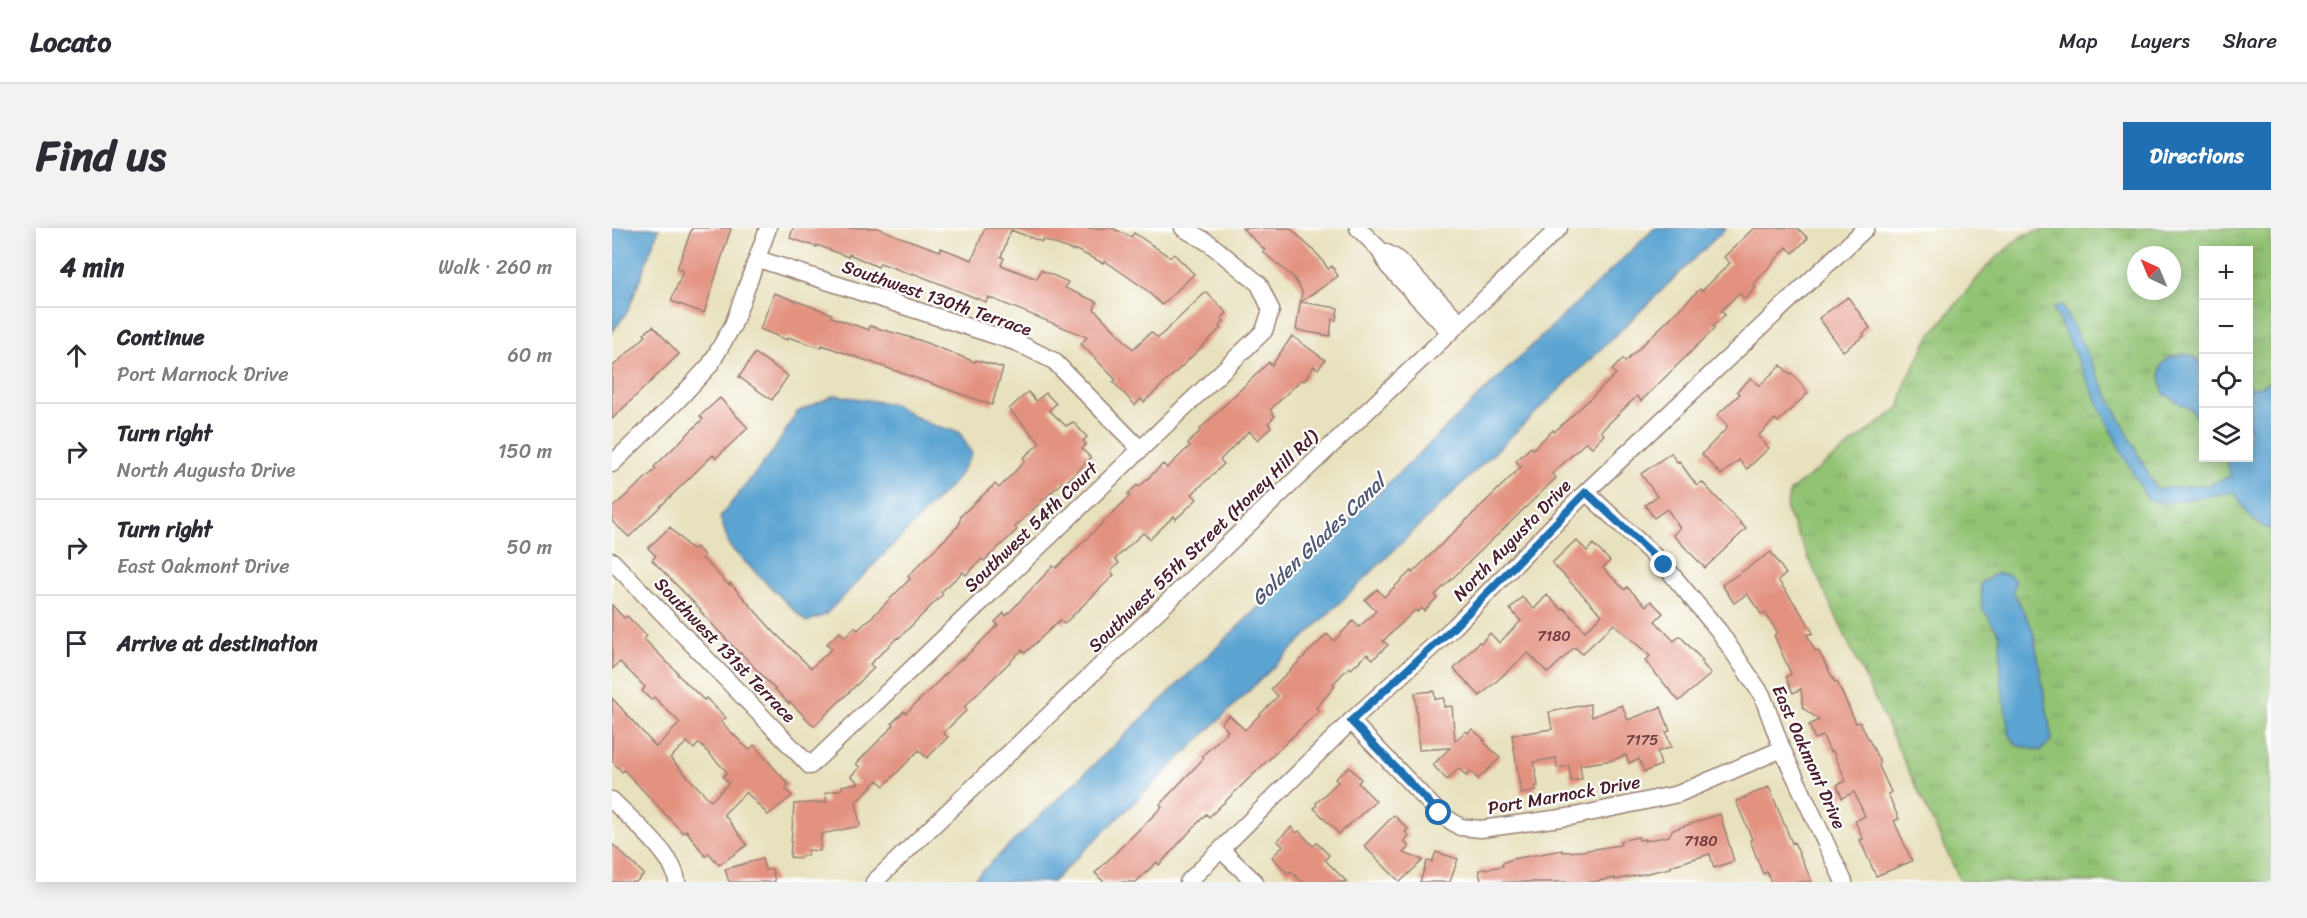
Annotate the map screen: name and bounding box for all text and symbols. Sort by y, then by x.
text: Locato [30,17,111,66]
text: Map [2059,22,2098,60]
text: Layers [2131,22,2190,60]
text: Share [2223,22,2277,60]
text: Find us [36,119,166,193]
button: Directions [2123,122,2271,190]
text: 4 min [60,244,124,290]
north arrow [2127,246,2181,300]
map controls [2199,246,2253,462]
button: + [2199,246,2253,300]
text: Walk · 260 m [438,250,552,285]
street label: Southwest 130th Terrace [838,251,1036,346]
button: − [2199,300,2253,354]
text: Continue [117,318,205,357]
text: 60 m [507,338,552,373]
icon: ahead [60,339,93,372]
button: locate [2199,354,2253,408]
text: Port Marnock Drive [117,357,289,392]
button: layers [2199,408,2253,462]
text: Turn right [117,414,212,453]
street label: Southwest 55th Street (Honey Hill Rd) [1080,421,1327,660]
text: 150 m [498,434,552,469]
icon: right [60,435,93,468]
text: North Augusta Drive [117,453,295,488]
street label: Southwest 54th Court [956,453,1107,600]
water label: Golden Glades Canal [1243,463,1397,614]
street label: North Augusta Drive [1445,471,1580,609]
text: Turn right [117,510,212,549]
text: 50 m [507,530,552,565]
icon: right [60,531,93,564]
text: East Oakmont Drive [117,549,289,584]
route end [1650,551,1676,577]
street label: Southwest 131st Terrace [646,569,804,731]
house number: 7180 [1537,623,1571,649]
text: Arrive at destination [117,624,318,663]
icon: arrive [60,627,93,660]
street label: East Oakmont Drive [1763,680,1855,834]
house number: 7175 [1626,727,1658,753]
street label: Port Marnock Drive [1485,766,1643,824]
route start [1425,799,1451,825]
house number: 7180 [1684,828,1718,854]

